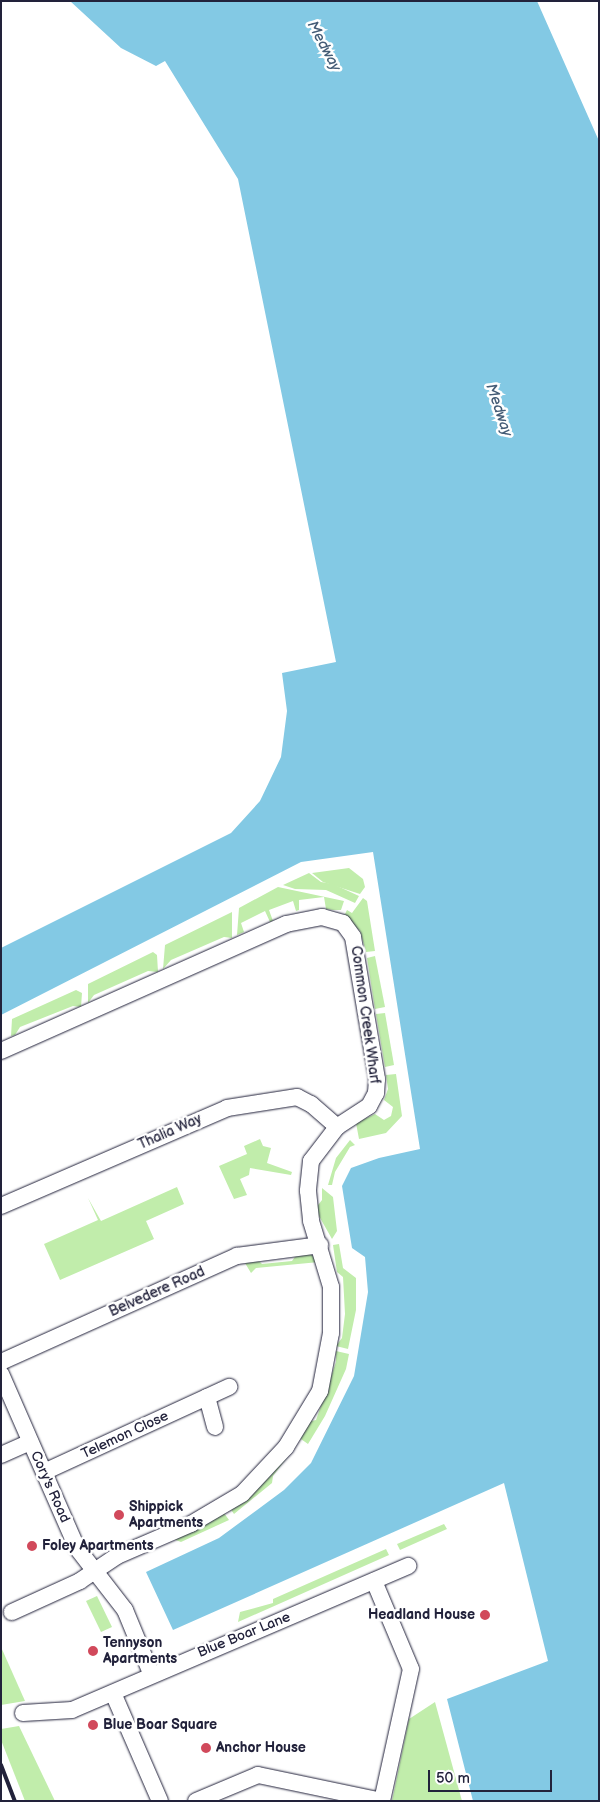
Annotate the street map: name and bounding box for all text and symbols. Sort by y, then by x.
water label: Medway [303,18,345,74]
water label: Medway [482,381,516,439]
street label: Common Creek Wharf [347,945,383,1085]
street label: Thalia Way [136,1110,204,1154]
street label: Belvedere Road [107,1263,207,1321]
street label: Telemon Close [79,1408,171,1462]
street label: Cory's Road [27,1449,73,1525]
place label: Shippick Apartments [129,1499,203,1531]
marker: Shippick Apartments [113,1509,125,1521]
place label: Foley Apartments [42,1538,154,1554]
marker: Foley Apartments [26,1540,38,1552]
place label: Headland House [368,1607,475,1623]
street label: Blue Boar Lane [195,1609,293,1661]
marker: Headland House [479,1609,491,1621]
place label: Tennyson Apartments [103,1635,177,1668]
marker: Tennyson Apartments [87,1645,99,1657]
place label: Blue Boar Square [103,1717,217,1733]
marker: Blue Boar Square [87,1719,99,1731]
place label: Anchor House [216,1740,306,1756]
marker: Anchor House [200,1742,212,1754]
scale bar [430,1760,554,1792]
text: 50 m [436,1769,470,1788]

